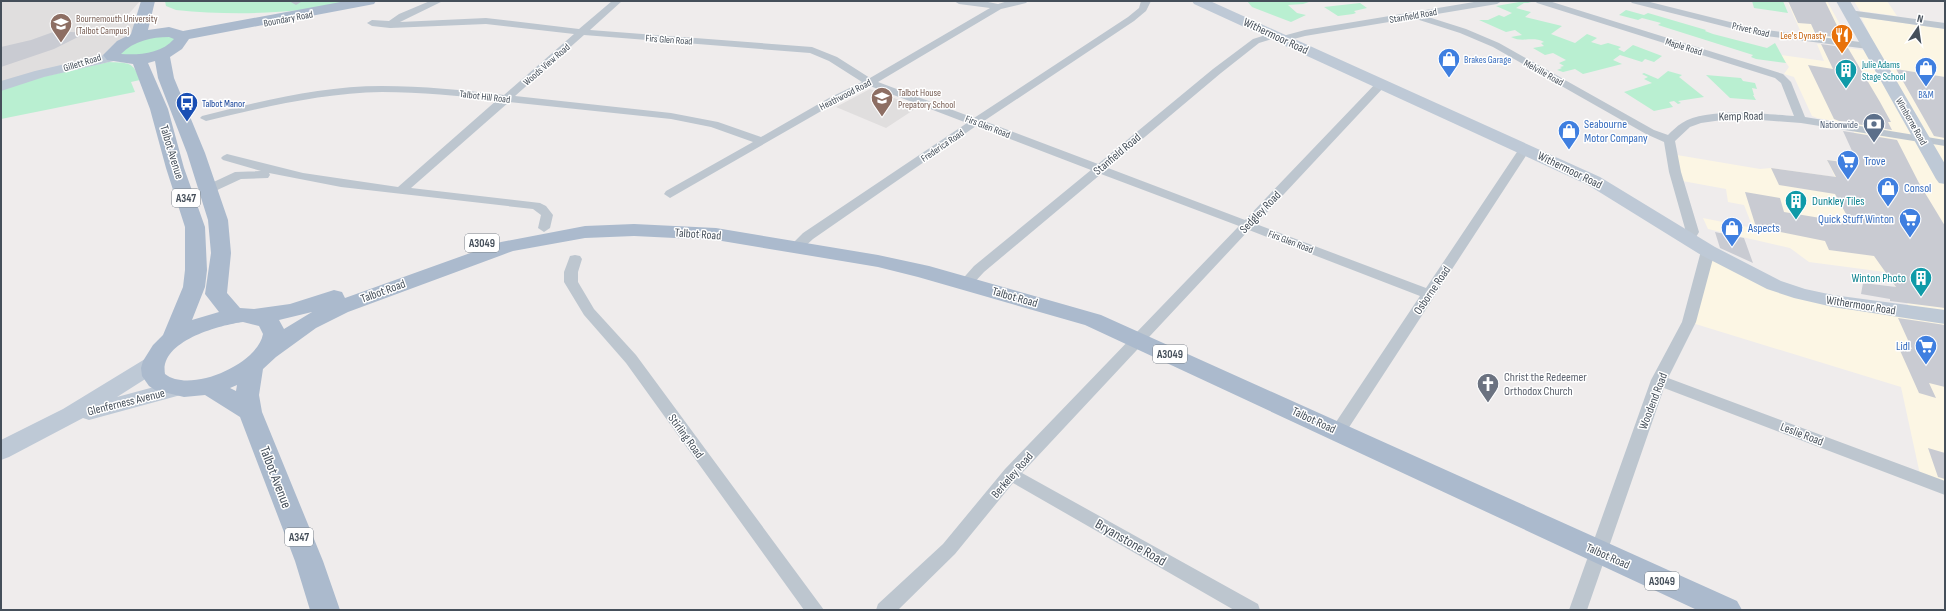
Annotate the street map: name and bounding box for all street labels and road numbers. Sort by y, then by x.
street label: Stanfield Road [1388,6,1438,26]
street label: Boundary Road [262,8,314,30]
street label: Withermoor Road [1241,15,1311,58]
street label: Privet Road [1731,20,1771,40]
street label: Firs Glen Road [645,32,693,48]
street label: Maple Road [1664,36,1704,58]
street label: Woods View Road [521,41,573,88]
street label: Gillett Road [62,52,103,74]
street label: Melville Road [1522,57,1565,89]
street label: Heathwood Road [818,77,873,113]
street label: Talbot Hill Road [459,88,511,106]
street label: Wimborne Road [1893,96,1929,147]
street label: Kemp Road [1719,109,1763,124]
street label: Firs Glen Road [963,113,1012,141]
street label: Talbot Avenue [156,123,187,181]
street label: Frederica Road [919,127,966,165]
street label: Stanfield Road [1090,130,1144,179]
street label: Withermoor Road [1535,148,1605,193]
street label: Sedgley Road [1236,188,1284,237]
road number: A347 [172,189,200,207]
street label: Talbot Road [674,225,722,244]
street label: Firs Glen Road [1266,228,1315,256]
road number: A3049 [465,234,499,252]
street label: Osborne Road [1411,263,1454,317]
street label: Talbot Road [359,276,408,306]
street label: Talbot Road [990,284,1039,311]
street label: Withermoor Road [1825,293,1897,318]
road number: A3049 [1153,345,1187,363]
street label: Woodend Road [1636,371,1671,432]
street label: Glenferness Avenue [86,386,167,419]
street label: Talbot Road [1290,404,1338,437]
street label: Stirling Road [665,411,707,461]
street label: Leslie Road [1778,419,1825,450]
street label: Talbot Avenue [256,444,295,511]
street label: Berkeley Road [988,449,1037,502]
street label: Bryanstone Road [1092,515,1169,570]
road number: A347 [285,528,313,546]
street label: Talbot Road [1584,540,1632,573]
road number: A3049 [1645,572,1679,590]

